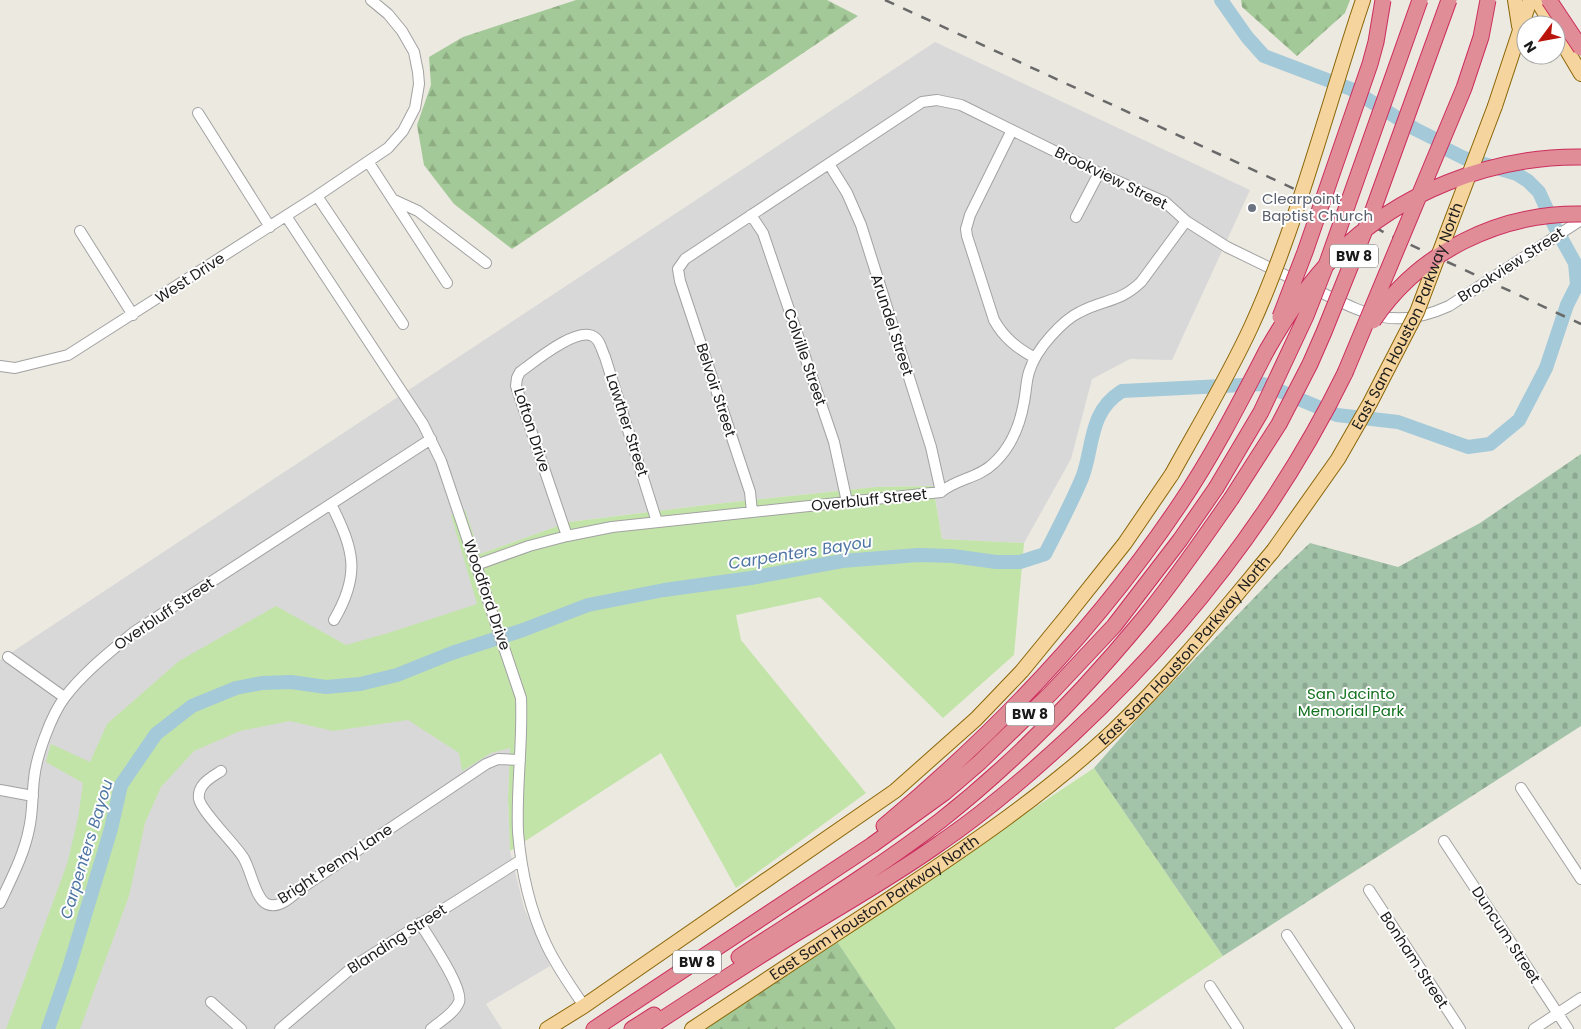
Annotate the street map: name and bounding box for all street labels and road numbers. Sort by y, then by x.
street label: Brookview Street [1051,141,1171,214]
street label: East Sam Houston Parkway North [1346,199,1468,433]
street label: Brookview Street [1453,222,1568,307]
road number: BW 8 [1330,245,1378,268]
street label: West Drive [151,247,229,308]
street label: Arundel Street [866,271,919,378]
street label: Colville Street [779,305,832,408]
street label: Belvoir Street [691,340,742,439]
street label: Lawther Street [601,371,654,479]
street label: Lofton Drive [509,385,556,475]
street label: Overbluff Street [810,483,928,516]
street label: Woodford Drive [459,537,516,653]
street label: East Sam Houston Parkway North [1094,551,1275,749]
street label: Overbluff Street [110,572,218,655]
road number: BW 8 [1006,702,1054,726]
street label: Bright Penny Lane [273,819,396,909]
street label: East Sam Houston Parkway North [765,830,983,985]
street label: Duncum Street [1467,882,1546,987]
street label: Blanding Street [343,899,450,978]
street label: Bonham Street [1375,907,1454,1012]
road number: BW 8 [673,950,721,974]

